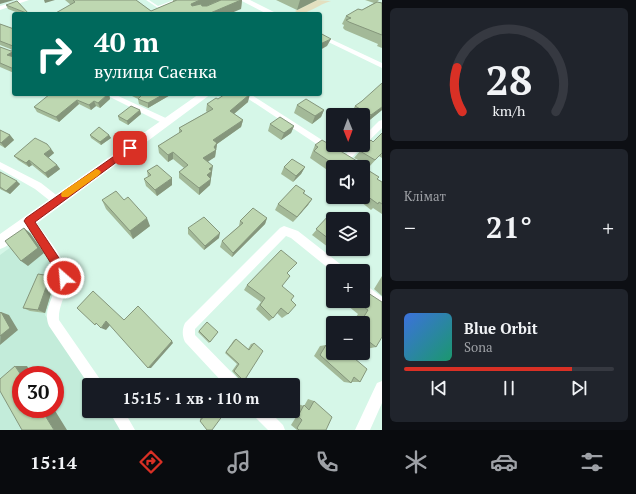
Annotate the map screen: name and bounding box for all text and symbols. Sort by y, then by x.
text: 40 m [94,23,159,60]
icon: right [28,28,80,80]
text: 28 [485,52,533,107]
text: вулиця Саєнка [94,59,217,83]
text: km/h [493,101,526,120]
north arrow [326,108,370,152]
map controls [326,108,370,360]
pin [113,131,147,165]
icon: arrive [119,137,141,159]
button: sound [326,160,370,204]
text: Клімат [404,187,446,205]
text: 21° [486,207,532,247]
button: layers [326,212,370,256]
text: − [404,213,416,242]
text: + [602,213,614,242]
position arrow [43,257,85,299]
button: + [326,264,370,308]
button: − [326,316,370,360]
text: Blue Orbit [464,318,538,338]
text: Sona [464,338,492,356]
speed limit sign: 30 [12,366,64,418]
icon: previous [428,377,450,399]
icon: pause [498,377,520,399]
icon: next [568,377,590,399]
text: 15:15 · 1 хв · 110 m [123,388,259,408]
icon: directions [137,448,165,476]
icon: music [225,448,253,476]
icon: phone [313,448,341,476]
icon: climate [402,448,430,476]
icon: car [490,448,518,476]
icon: filters [578,448,606,476]
text: 15:14 [30,450,77,474]

